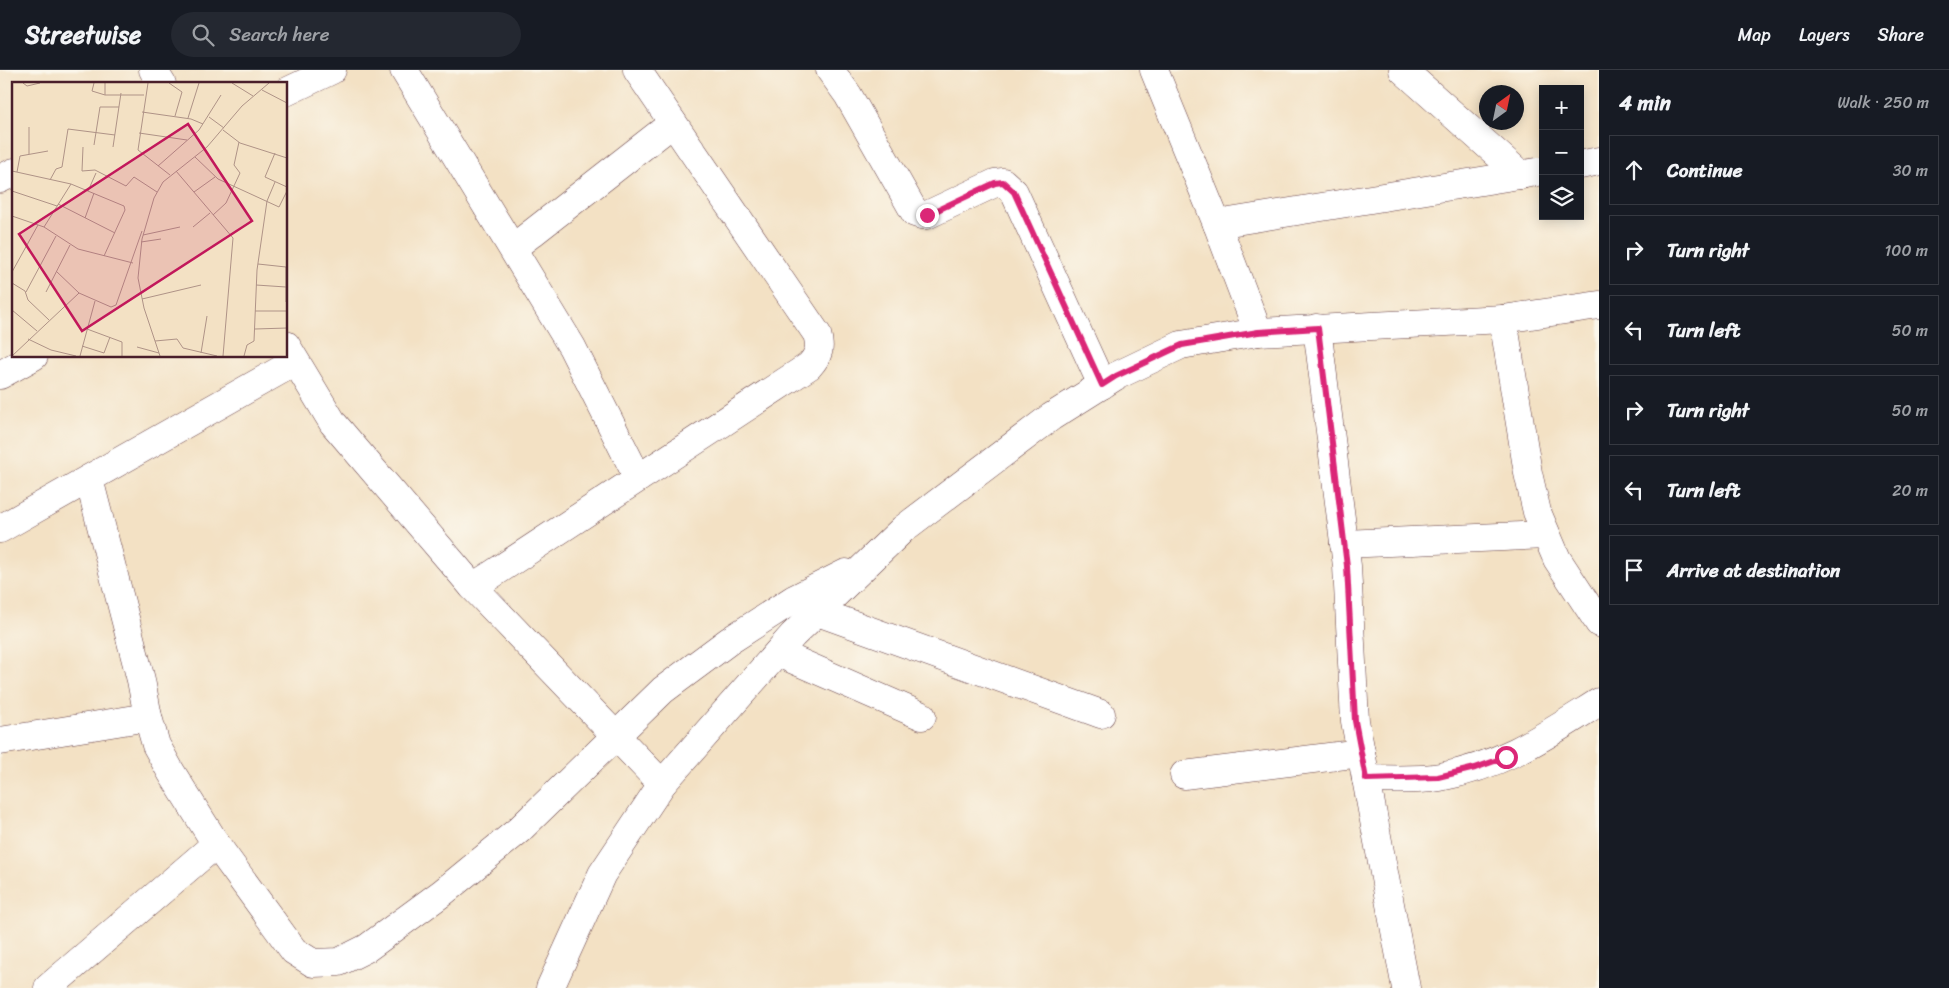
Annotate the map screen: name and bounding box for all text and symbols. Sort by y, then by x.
search box [171,12,521,57]
text: Streetwise [25,14,141,56]
text: Search here [229,18,329,51]
text: Map [1738,19,1771,51]
text: Layers [1799,19,1850,51]
text: Share [1878,19,1924,51]
icon: search [189,21,217,49]
inset map [12,82,288,358]
text: 4 min [1619,84,1671,122]
north arrow [1479,85,1524,130]
map controls [1539,85,1584,220]
button: + [1539,85,1584,130]
text: Walk · 250 m [1837,88,1929,117]
button: − [1539,130,1584,175]
text: Continue [1667,154,1743,187]
icon: ahead [1620,156,1648,184]
text: 30 m [1893,156,1928,185]
button: layers [1539,175,1584,220]
route end [916,204,939,227]
text: Turn right [1667,234,1749,267]
icon: right [1620,236,1648,264]
text: 100 m [1884,236,1928,265]
text: Turn left [1667,314,1740,347]
icon: left [1620,316,1648,344]
text: 50 m [1892,316,1928,345]
text: Turn right [1667,394,1749,427]
icon: right [1620,396,1648,424]
text: 50 m [1892,396,1928,425]
text: Turn left [1667,474,1740,507]
icon: left [1620,476,1648,504]
text: 20 m [1892,476,1928,505]
text: Arrive at destination [1667,554,1840,587]
icon: arrive [1620,556,1648,584]
route start [1495,746,1518,769]

